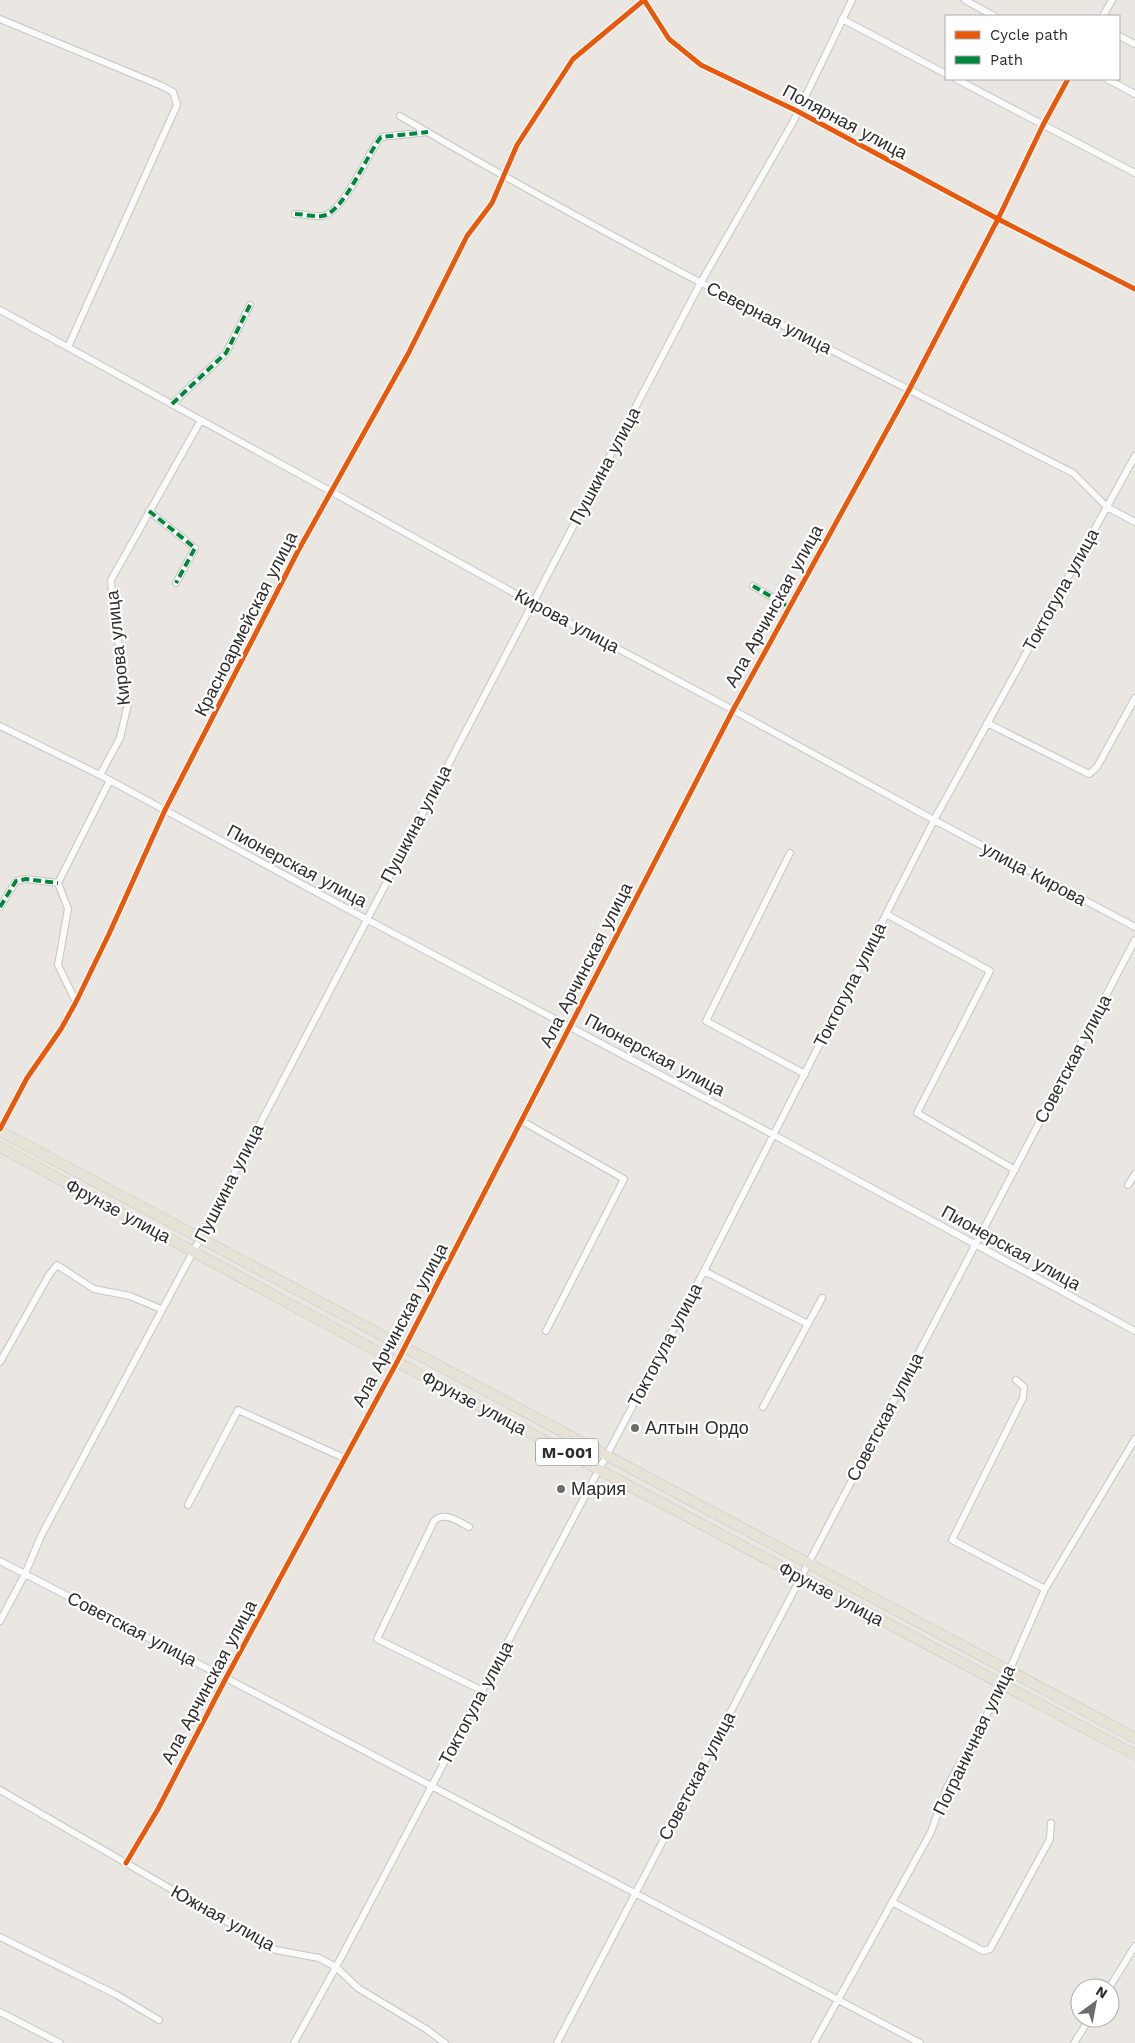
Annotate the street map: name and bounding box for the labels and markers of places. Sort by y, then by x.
place label: Алтын Ордо [645,1417,749,1438]
marker: Алтын Ордо [629,1422,641,1434]
place label: Мария [571,1478,626,1499]
marker: Мария [555,1483,567,1495]

